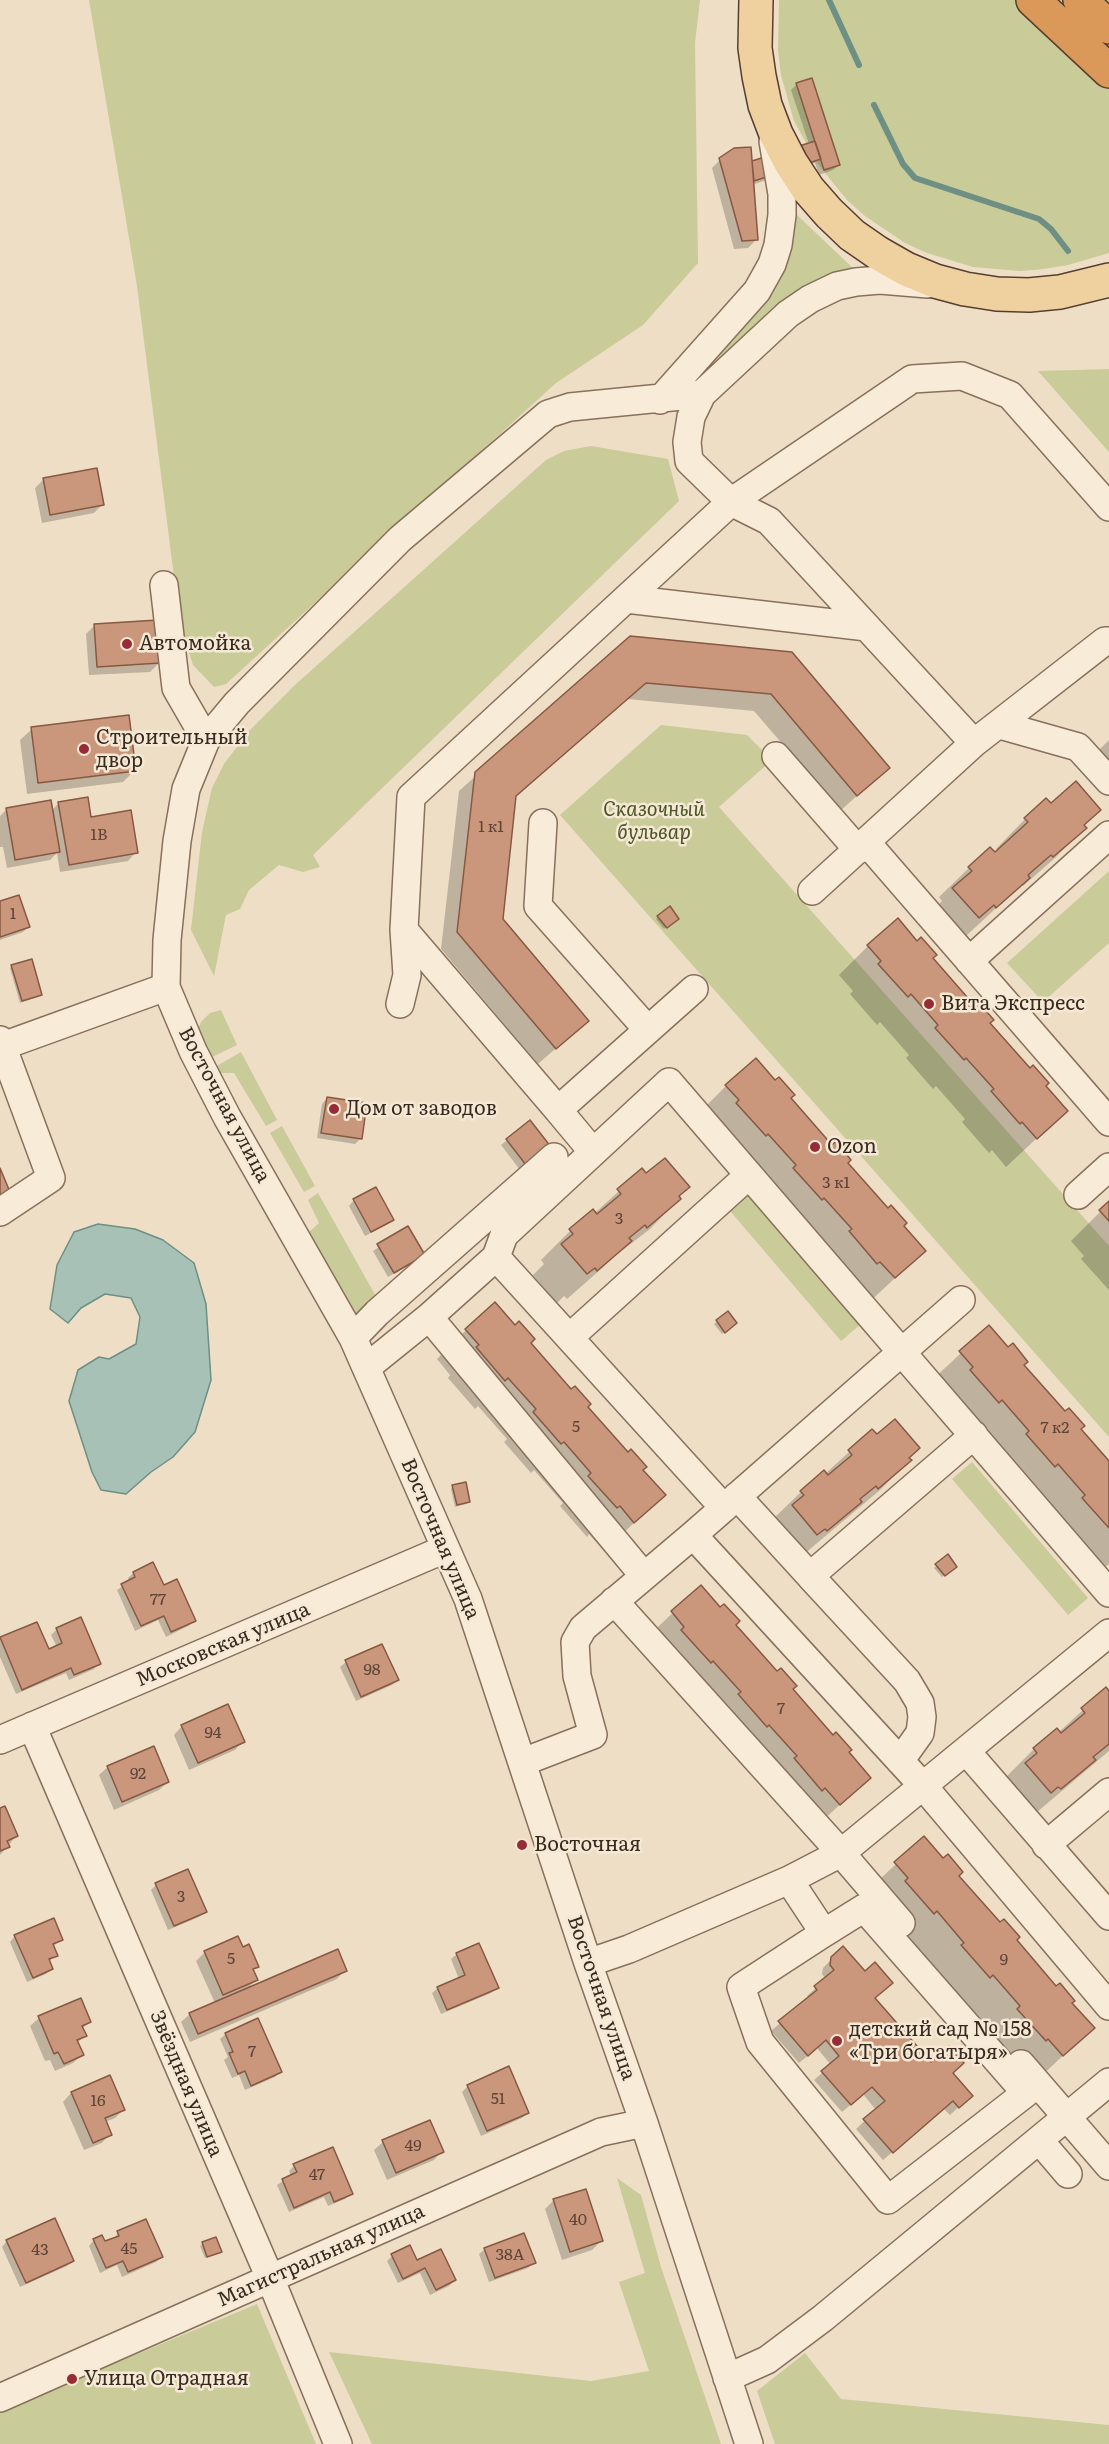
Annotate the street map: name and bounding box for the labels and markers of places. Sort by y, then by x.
place label: Автомойка [139,632,251,656]
marker: Автомойка [120,637,134,651]
place label: Строительный двор [96,726,248,773]
marker: Строительный двор [77,742,91,756]
place label: Вита Экспресс [941,992,1085,1016]
marker: Вита Экспресс [922,997,936,1011]
place label: Дом от заводов [346,1097,497,1121]
marker: Дом от заводов [327,1102,341,1116]
place label: Ozon [827,1135,877,1159]
marker: Ozon [808,1140,822,1154]
place label: Восточная [534,1833,641,1857]
marker: Восточная [515,1838,529,1852]
place label: детский сад № 158 «Три богатыря» [849,2018,1031,2065]
marker: детский сад № 158 «Три богатыря» [830,2034,844,2048]
place label: Улица Отрадная [84,2367,249,2391]
marker: Улица Отрадная [65,2372,79,2386]

